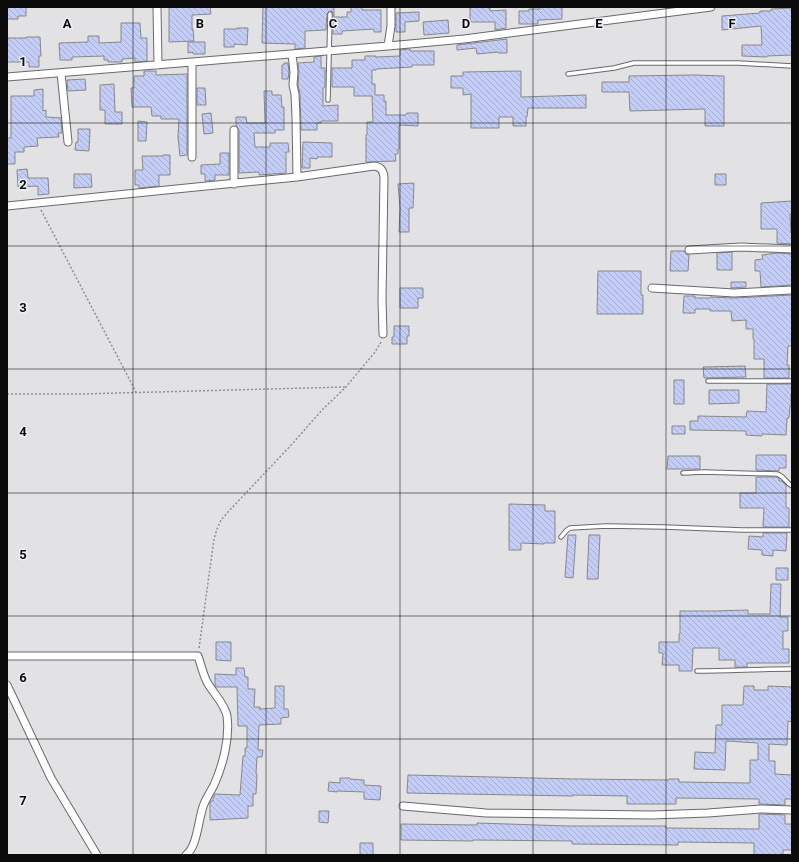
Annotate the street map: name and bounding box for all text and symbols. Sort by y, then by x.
text: A [63,16,72,31]
text: B [196,16,204,31]
text: C [329,16,338,31]
text: D [462,16,470,31]
text: E [595,16,603,31]
text: F [728,16,736,31]
text: 1 [19,54,27,69]
text: 2 [19,177,27,192]
text: 3 [19,300,27,315]
text: 4 [19,424,27,439]
text: 5 [19,547,27,562]
text: 6 [19,670,27,685]
text: 7 [19,793,27,808]

